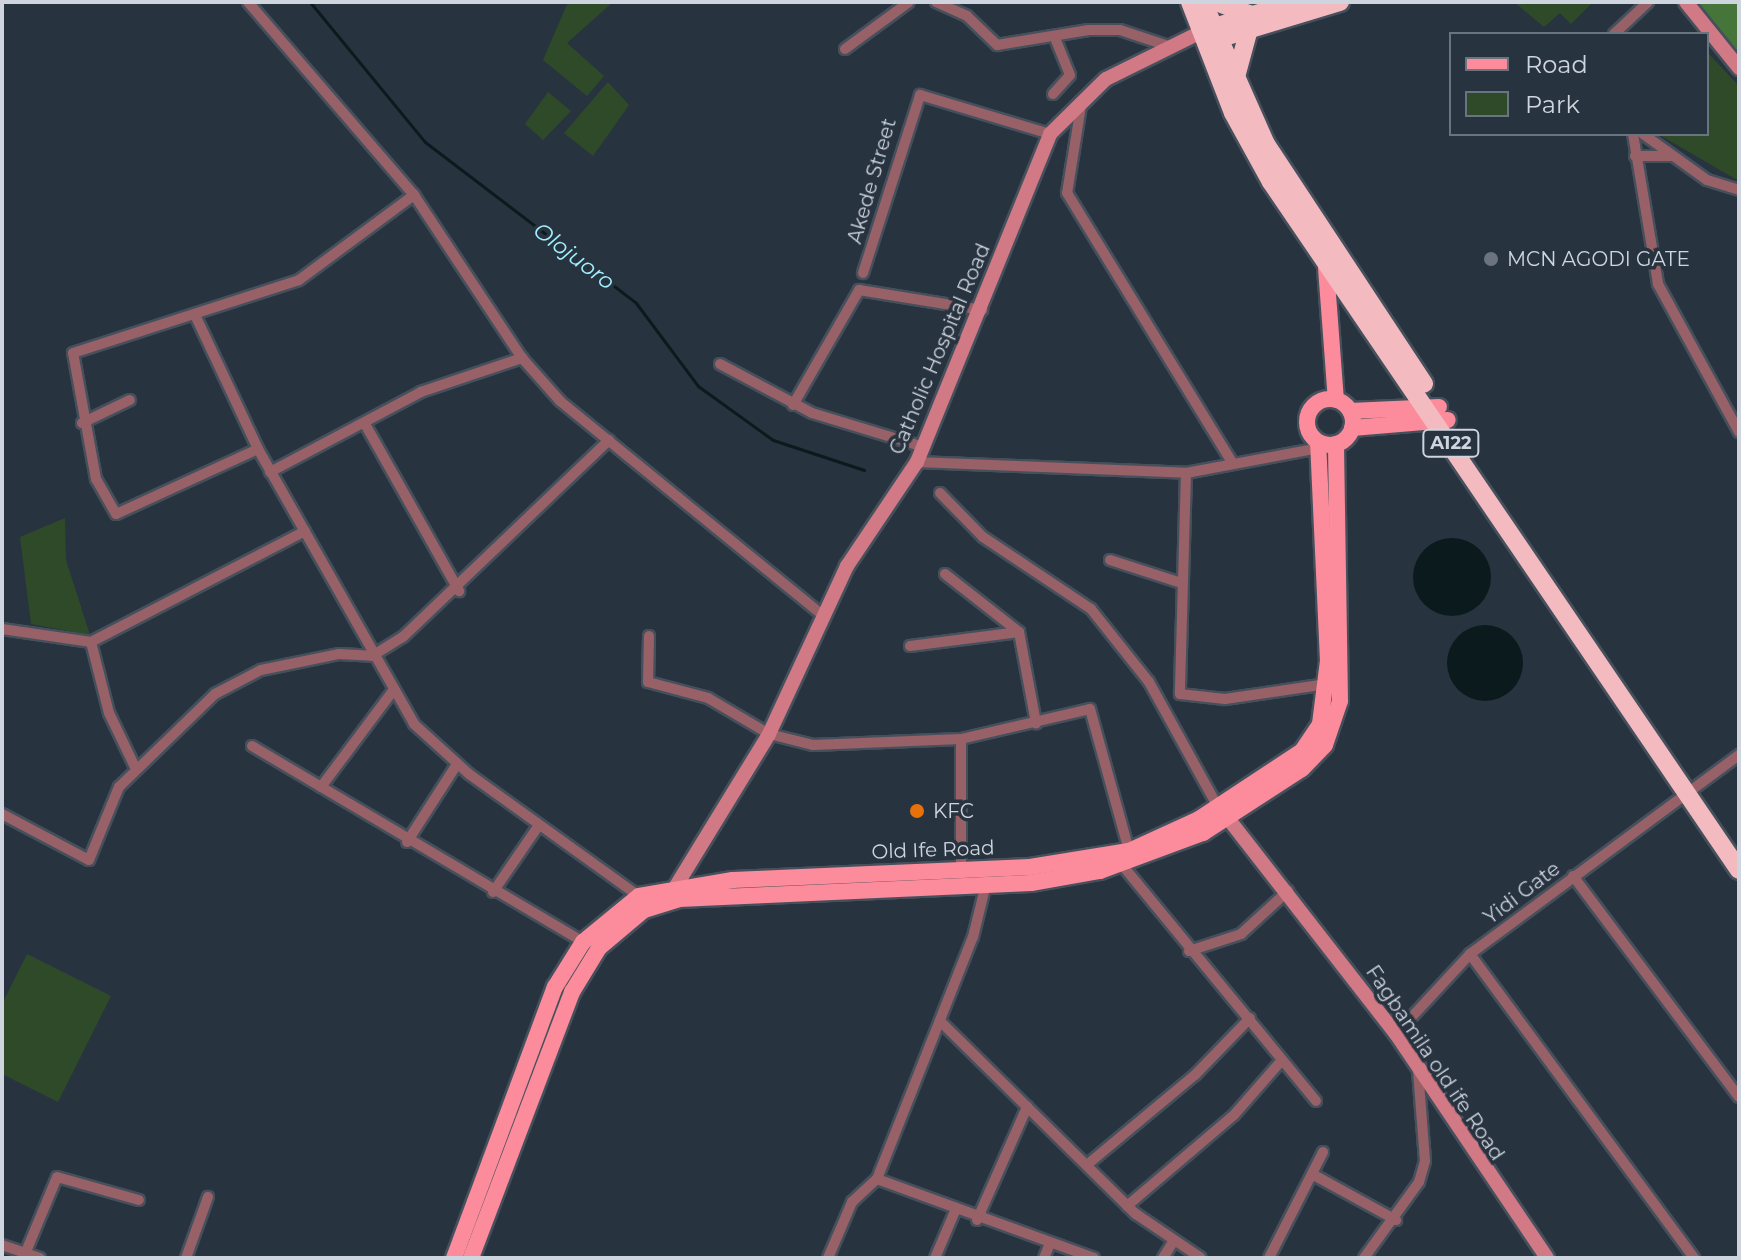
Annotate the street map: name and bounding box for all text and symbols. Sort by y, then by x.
legend [1449,32,1709,136]
text: Road [1525,50,1588,79]
text: Park [1525,90,1580,119]
street label: Akede Street [843,116,901,246]
water label: Olojuoro [528,217,620,295]
street label: Catholic Hospital Road [885,240,995,458]
place label: MCN AGODI GATE [1507,247,1690,271]
marker: MCN AGODI GATE [1482,250,1500,268]
road number: A122 [1421,429,1481,457]
place label: KFC [933,799,974,823]
marker: KFC [908,802,926,820]
street label: Old Ife Road [871,836,995,864]
street label: Yidi Gate [1479,857,1565,929]
street label: Fagbamila old ife Road [1361,961,1509,1165]

